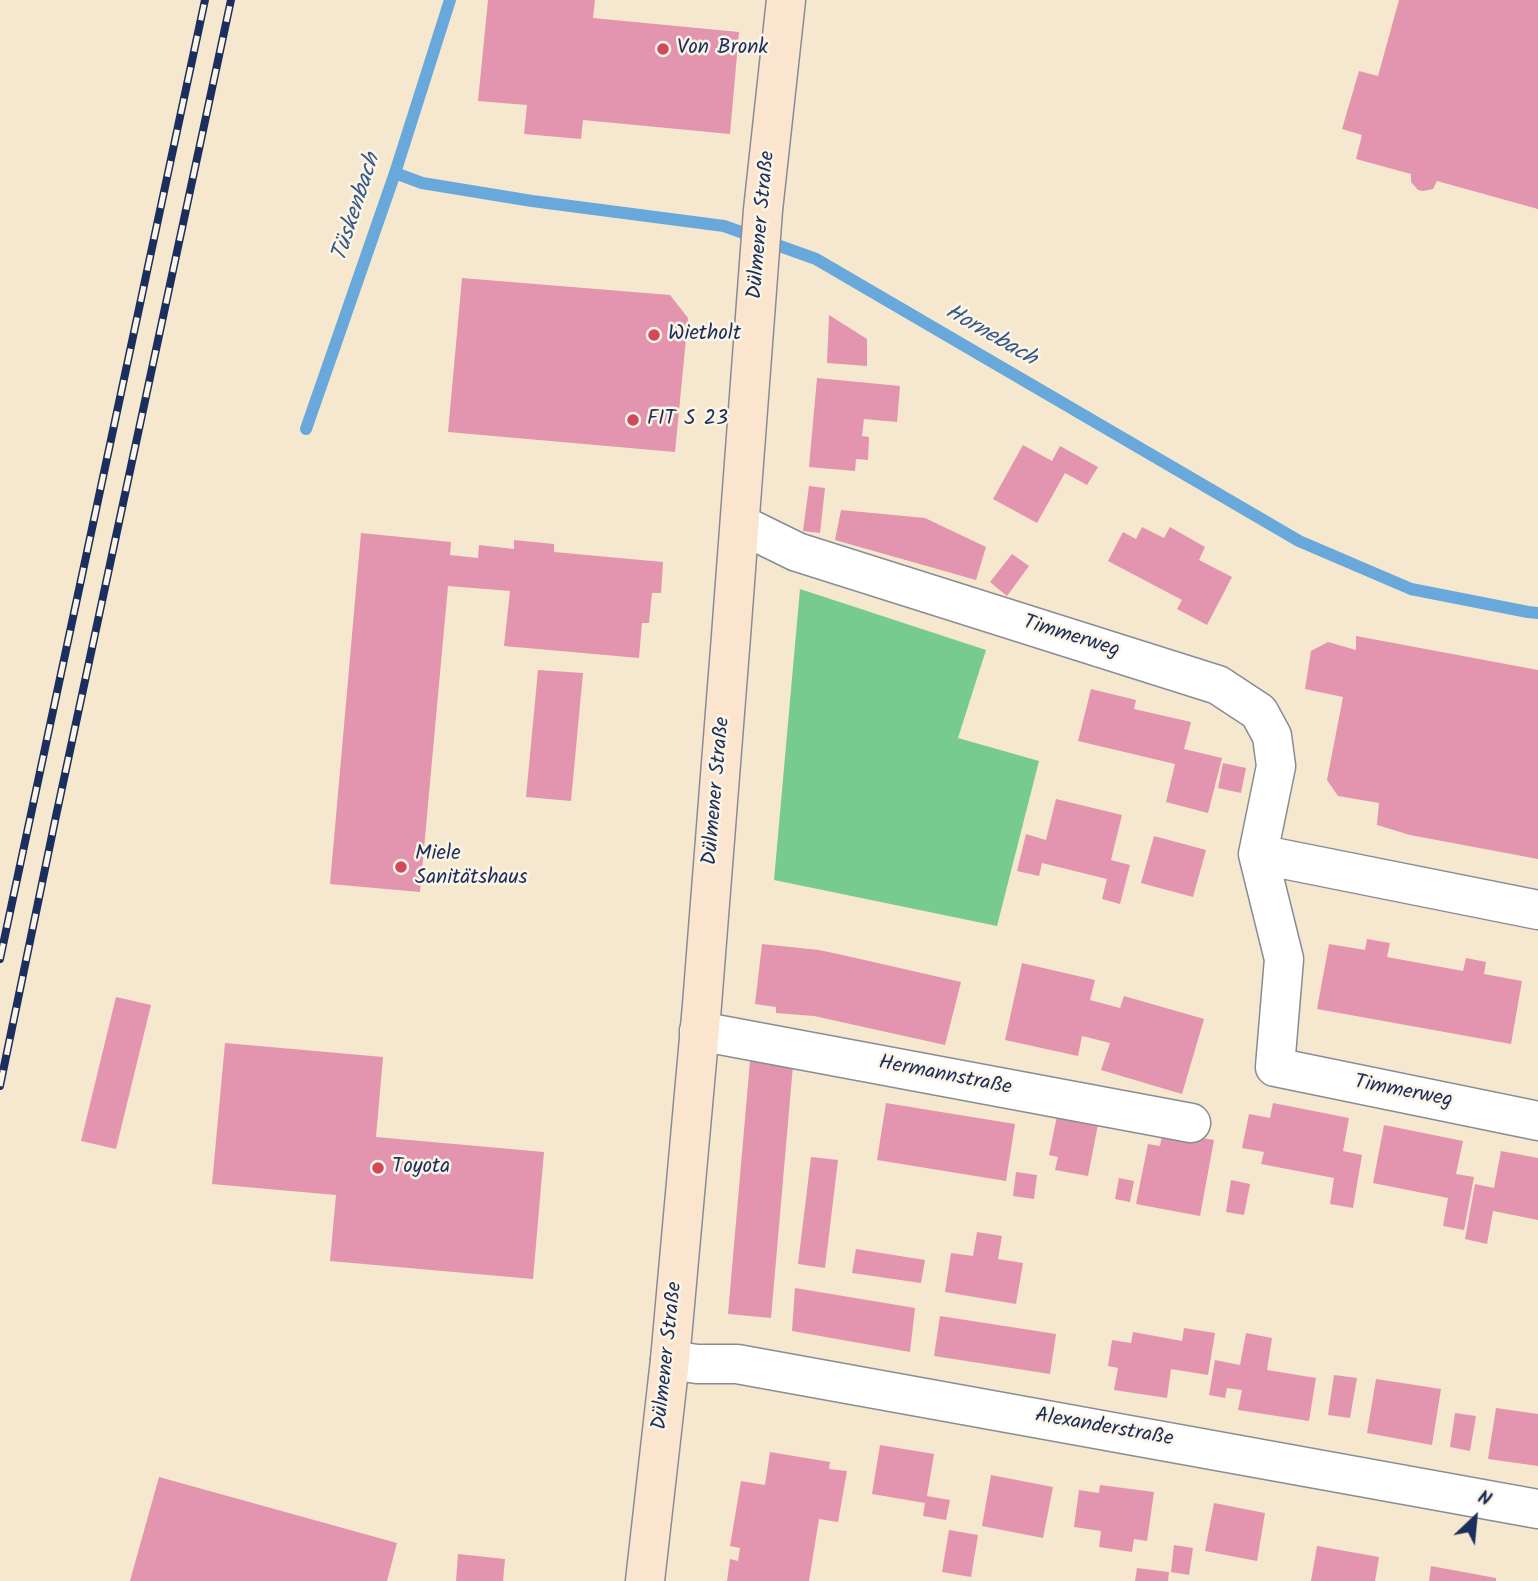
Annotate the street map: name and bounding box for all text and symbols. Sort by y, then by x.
place label: Von Bronk [677,36,768,62]
marker: Von Bronk [655,41,671,57]
street label: Dülmener Straße [744,150,782,300]
water label: Tüskenbach [328,151,388,265]
water label: Hornebach [939,300,1041,374]
place label: Wietholt [668,322,741,348]
marker: Wietholt [646,327,662,343]
place label: FIT S 23 [647,407,728,433]
marker: FIT S 23 [625,412,641,428]
street label: Timmerweg [1020,611,1122,665]
street label: Dülmener Straße [699,716,737,866]
place label: Miele Sanitätshaus [415,842,527,892]
marker: Miele Sanitätshaus [393,859,409,875]
street label: Hermannstraße [876,1052,1014,1102]
street label: Timmerweg [1352,1071,1454,1115]
place label: Toyota [392,1155,450,1181]
marker: Toyota [370,1160,386,1176]
street label: Dülmener Straße [649,1281,689,1431]
street label: Alexanderstraße [1033,1404,1175,1454]
north arrow [1440,1483,1510,1553]
text: N [1472,1483,1496,1515]

